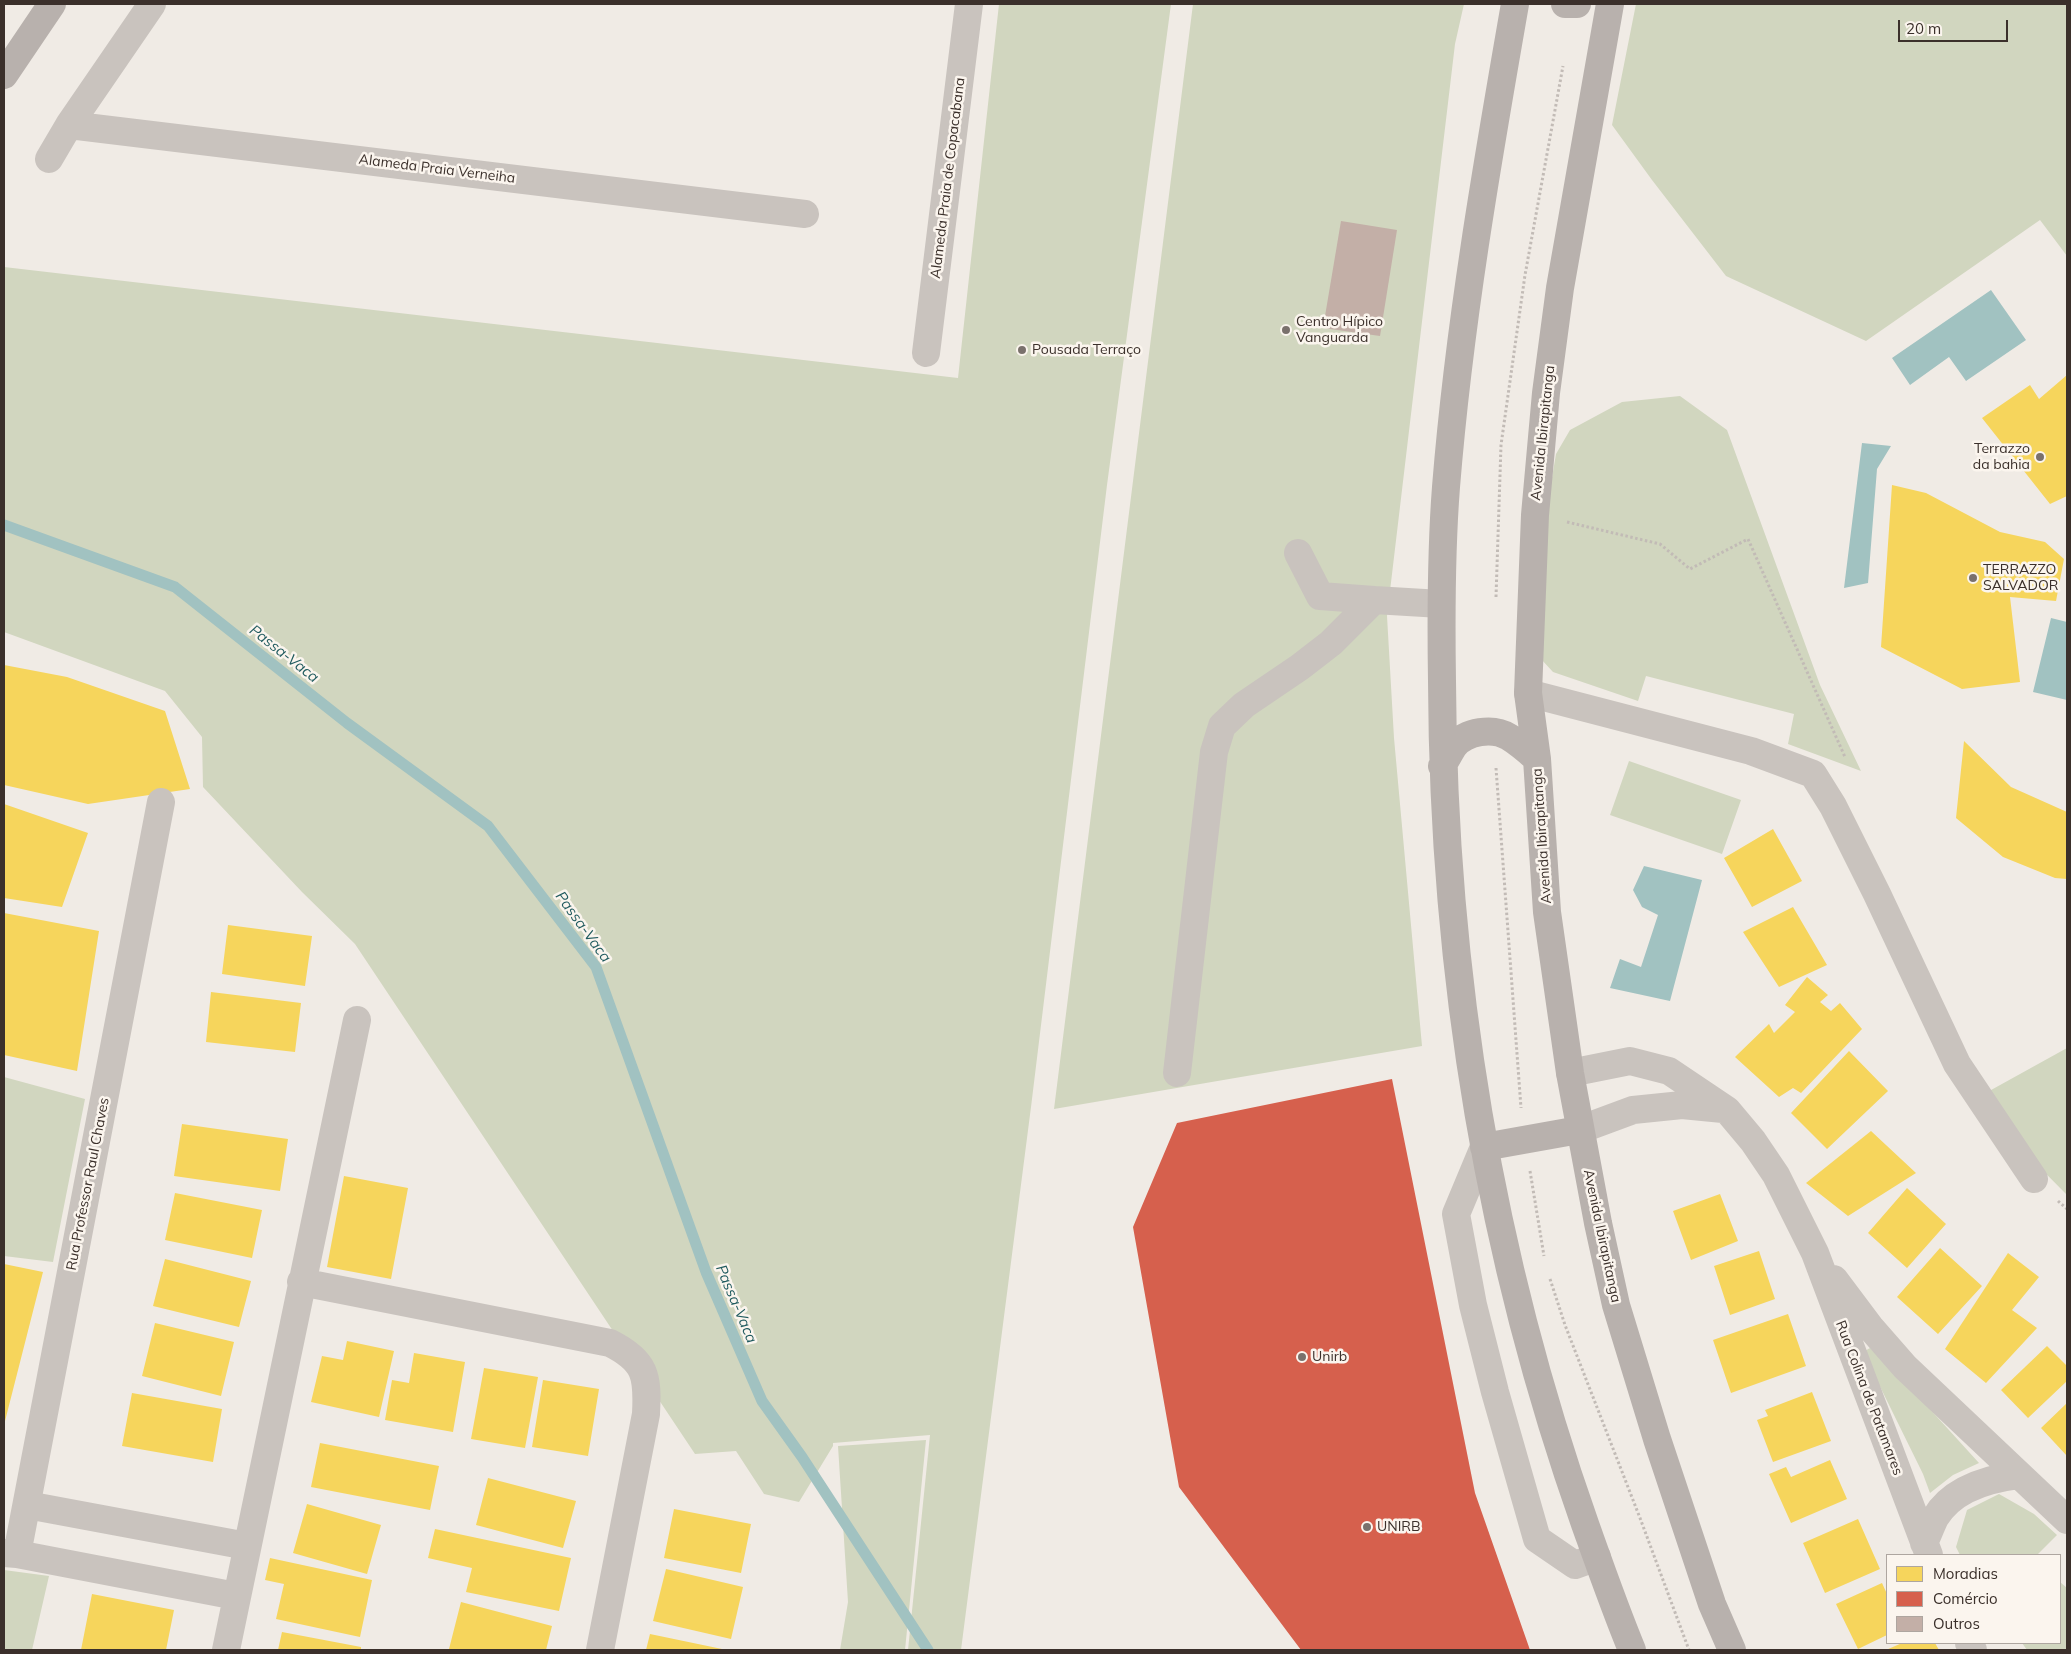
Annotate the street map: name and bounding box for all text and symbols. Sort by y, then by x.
scale bar [1901,10,2011,42]
text: 20 m [1906,19,1941,38]
street label: Alameda Praia de Copacabana [927,77,969,279]
street label: Alameda Praia Verneiha [358,151,516,187]
place label: Centro Hípico Vanguarda [1296,314,1383,347]
marker: Centro Hípico Vanguarda [1280,324,1292,336]
place label: Pousada Terraço [1032,342,1141,358]
marker: Pousada Terraço [1016,344,1028,356]
street label: Avenida Ibirapitanga [1528,365,1558,501]
place label: Terrazzo da bahia [1973,441,2030,474]
marker: Terrazzo da bahia [2034,451,2046,463]
place label: TERRAZZO SALVADOR [1983,562,2059,594]
marker: TERRAZZO SALVADOR [1967,572,1979,584]
water label: Passa-Vaca [246,621,322,687]
street label: Avenida Ibirapitanga [1529,768,1555,904]
water label: Passa-Vaca [551,888,615,966]
street label: Rua Professor Raul Chaves [63,1096,113,1272]
street label: Avenida Ibirapitanga [1580,1168,1624,1304]
water label: Passa-Vaca [712,1262,760,1346]
street label: Rua Colina de Patamares [1832,1318,1906,1478]
place label: Unirb [1312,1349,1347,1365]
marker: Unirb [1296,1351,1308,1363]
place label: UNIRB [1377,1519,1421,1535]
marker: UNIRB [1361,1521,1373,1533]
legend [1886,1554,2061,1644]
text: Moradias [1933,1564,1998,1583]
text: Comércio [1933,1589,1998,1608]
text: Outros [1933,1614,1980,1633]

